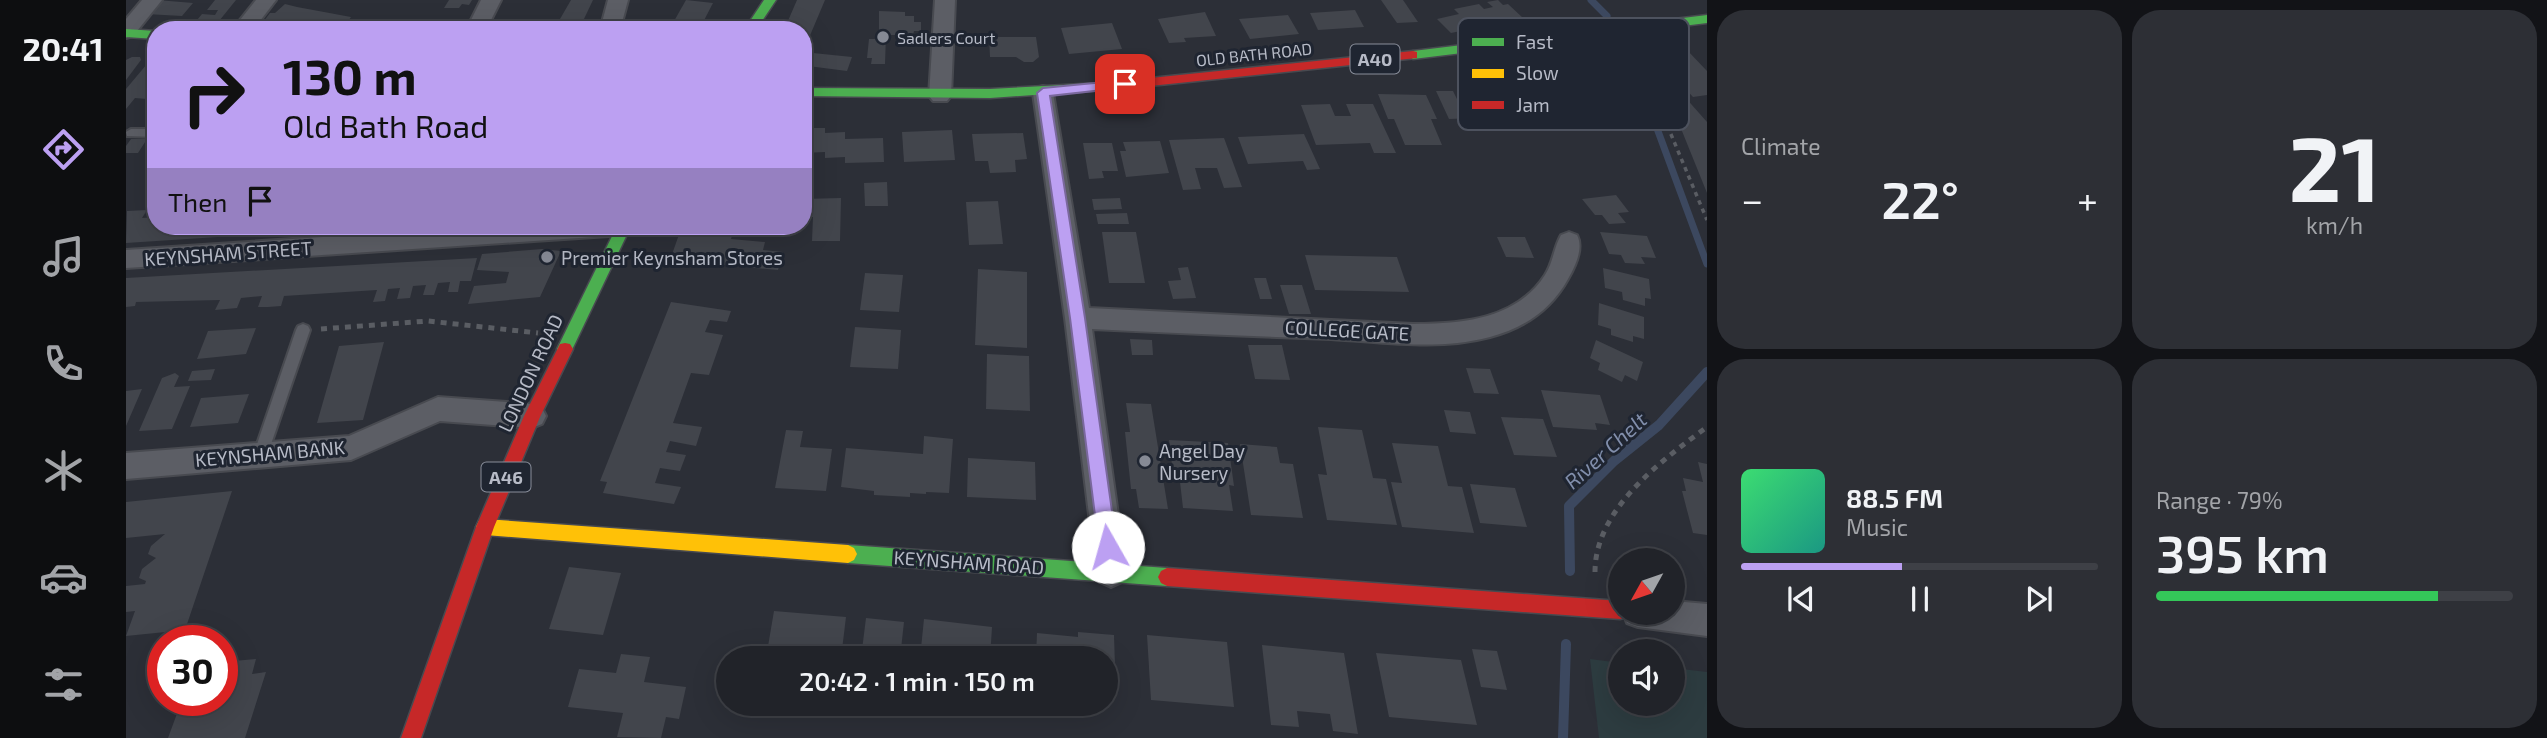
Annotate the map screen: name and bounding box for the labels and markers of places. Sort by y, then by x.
place label: Sadlers Court [897,28,995,47]
marker: Sadlers Court [875,29,891,45]
pin [1095,54,1155,114]
place label: Premier Keynsham Stores [561,246,783,269]
marker: Premier Keynsham Stores [539,249,555,265]
place label: Angel Day Nursery [1159,439,1245,484]
marker: Angel Day Nursery [1137,453,1153,469]

